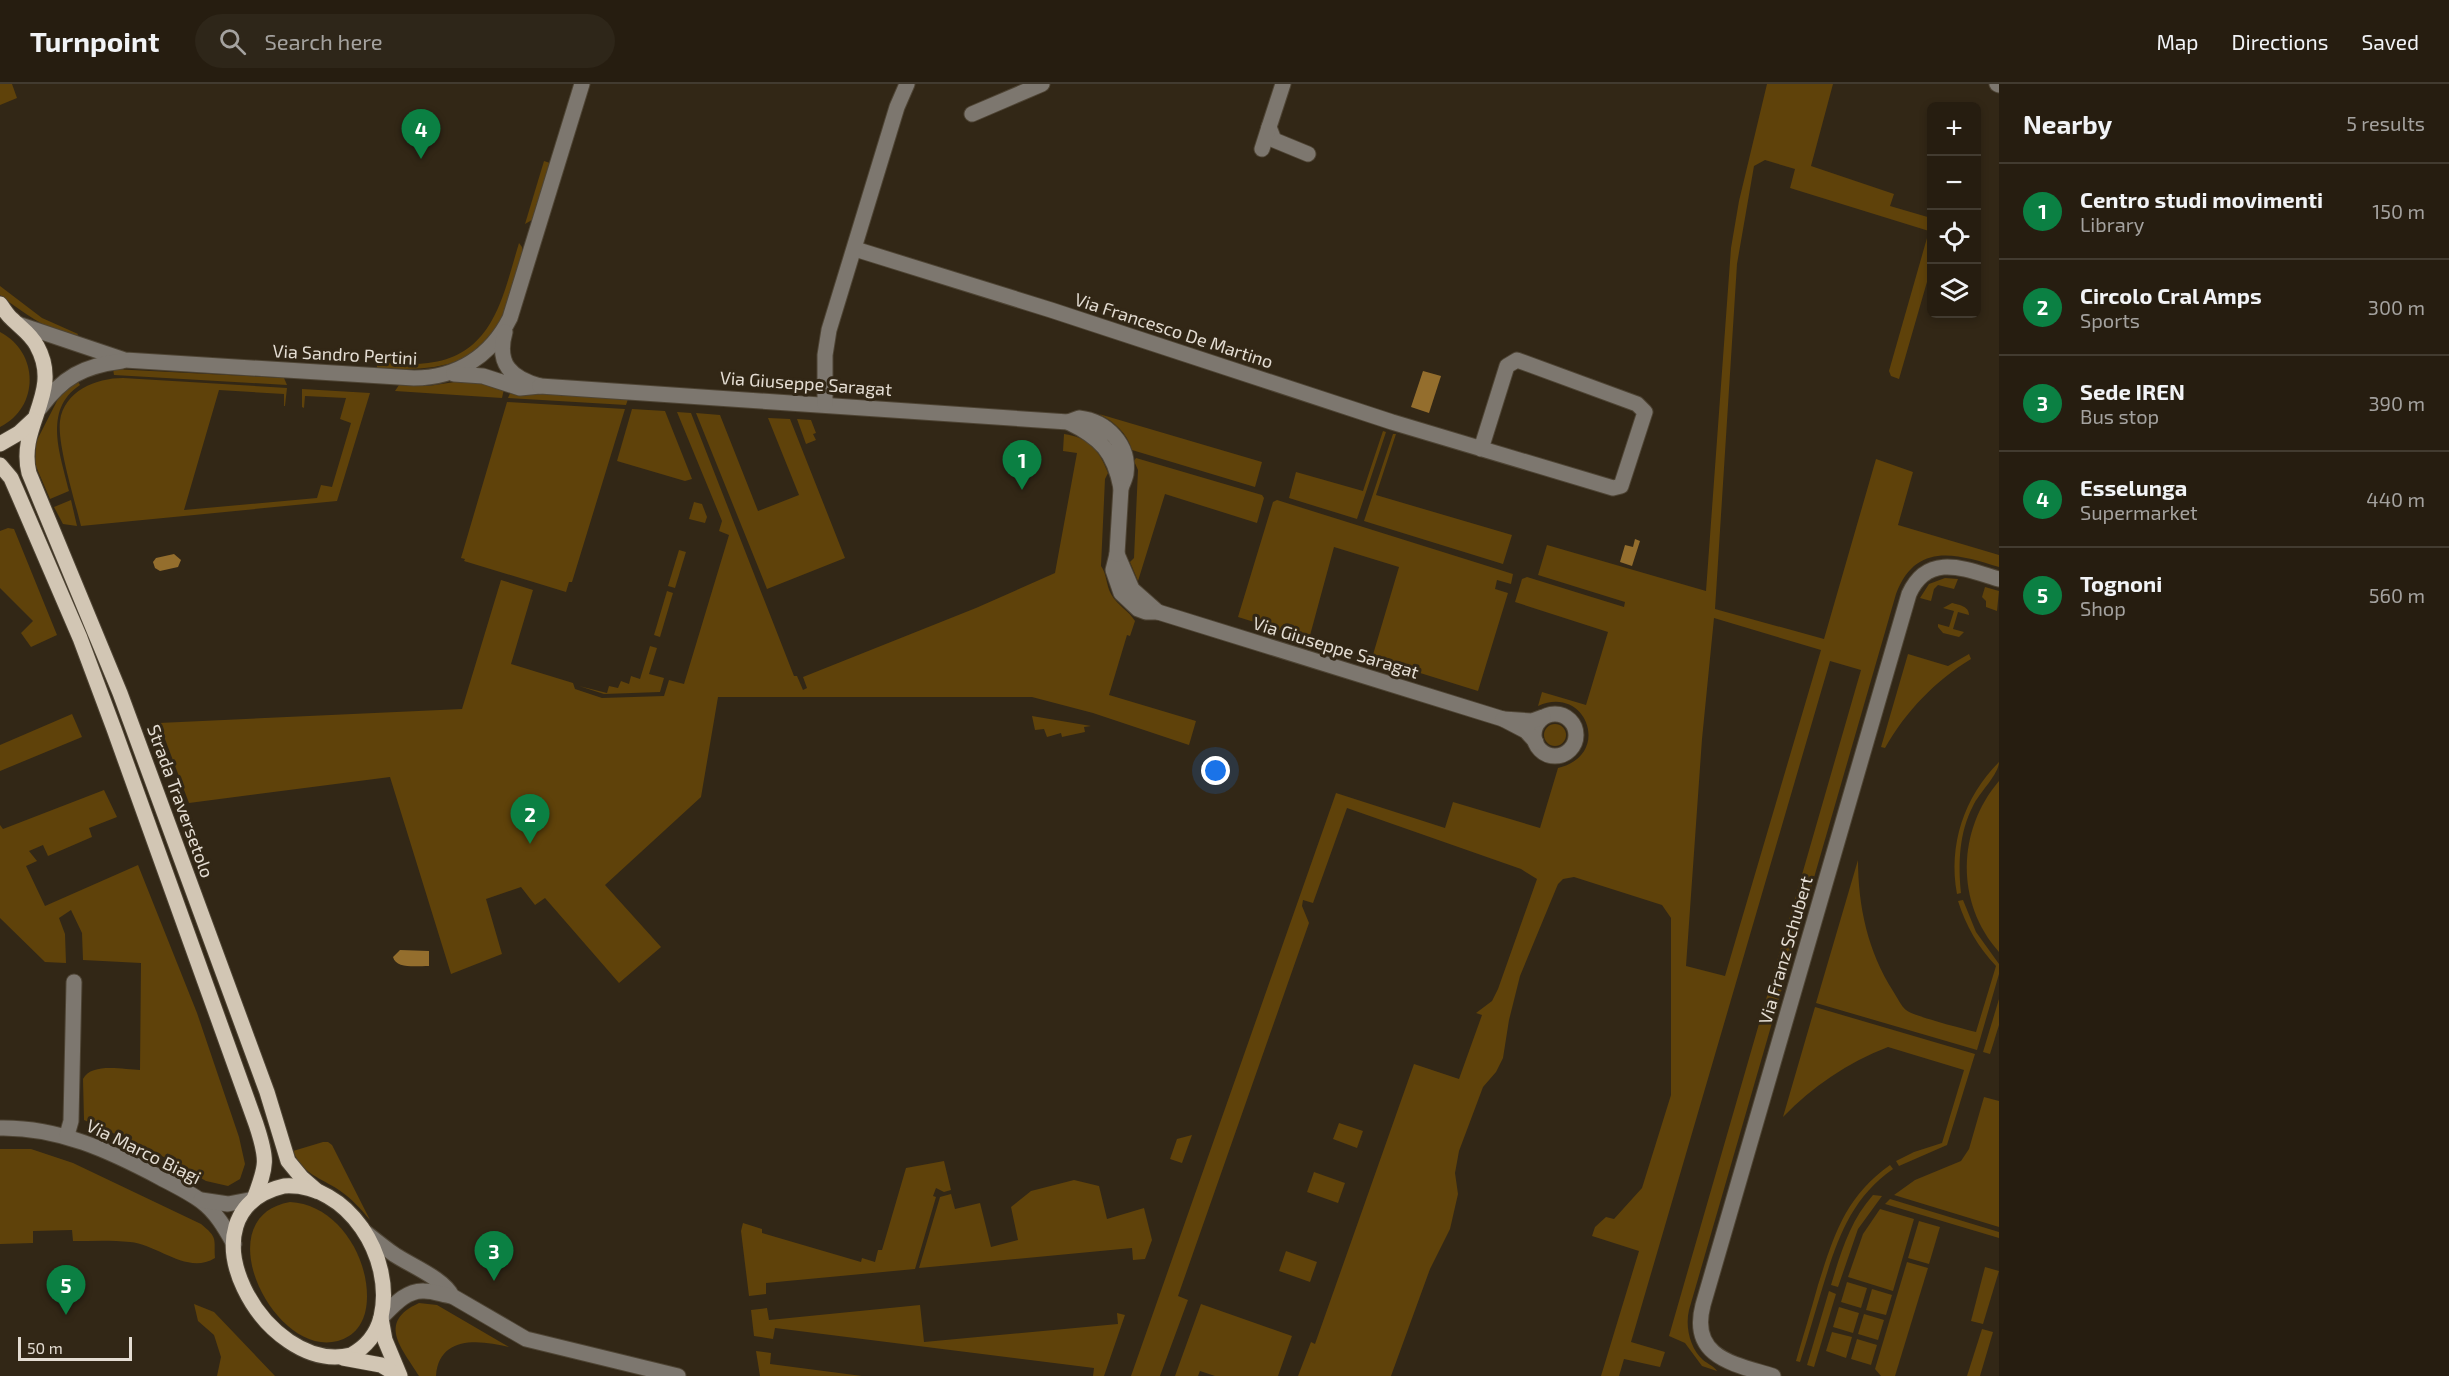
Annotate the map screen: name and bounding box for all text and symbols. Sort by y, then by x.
search box [195,14,615,68]
text: Turnpoint [30,24,159,58]
icon: search [216,25,249,58]
text: Search here [264,28,383,54]
text: Map [2156,29,2199,54]
text: Directions [2232,29,2328,54]
text: Saved [2361,29,2419,54]
map controls [1927,102,1981,318]
button: + [1927,102,1981,156]
text: Nearby [2023,108,2112,139]
pin: 4 [402,110,440,159]
text: 5 results [2346,111,2425,135]
button: − [1927,156,1981,210]
text: Centro studi movimenti [2080,186,2323,212]
text: 1 [2038,199,2047,223]
text: 150 m [2372,199,2425,223]
button: locate [1927,210,1981,264]
text: Library [2080,212,2144,236]
button: layers [1927,264,1981,318]
text: Circolo Cral Amps [2080,282,2262,308]
street label: Via Francesco De Martino [1072,288,1276,372]
text: 2 [2037,295,2048,319]
text: 300 m [2368,295,2425,319]
text: Sports [2080,308,2140,332]
street label: Via Sandro Pertini [272,339,418,369]
street label: Via Giuseppe Saragat [719,366,893,400]
text: Sede IREN [2080,378,2185,404]
text: 3 [2037,391,2048,415]
text: 390 m [2368,391,2425,415]
text: Bus stop [2080,404,2159,428]
pin: 1 [1002,440,1042,490]
text: Esselunga [2080,474,2187,500]
text: 4 [2036,487,2049,511]
text: 440 m [2366,487,2425,511]
text: Supermarket [2080,500,2198,524]
text: Tognoni [2080,570,2162,596]
text: 5 [2037,583,2048,607]
text: 560 m [2369,583,2425,607]
text: Shop [2080,596,2126,620]
street label: Via Giuseppe Saragat [1250,611,1422,683]
street label: Strada Traversetolo [143,721,219,881]
your location [1201,756,1230,785]
pin: 2 [510,794,550,844]
street label: Via Franz Schubert [1753,873,1817,1027]
street label: Via Marco Biagi [83,1114,205,1188]
pin: 3 [474,1232,514,1281]
pin: 5 [46,1266,86,1315]
scale bar [18,1334,132,1362]
text: 50 m [27,1338,63,1357]

